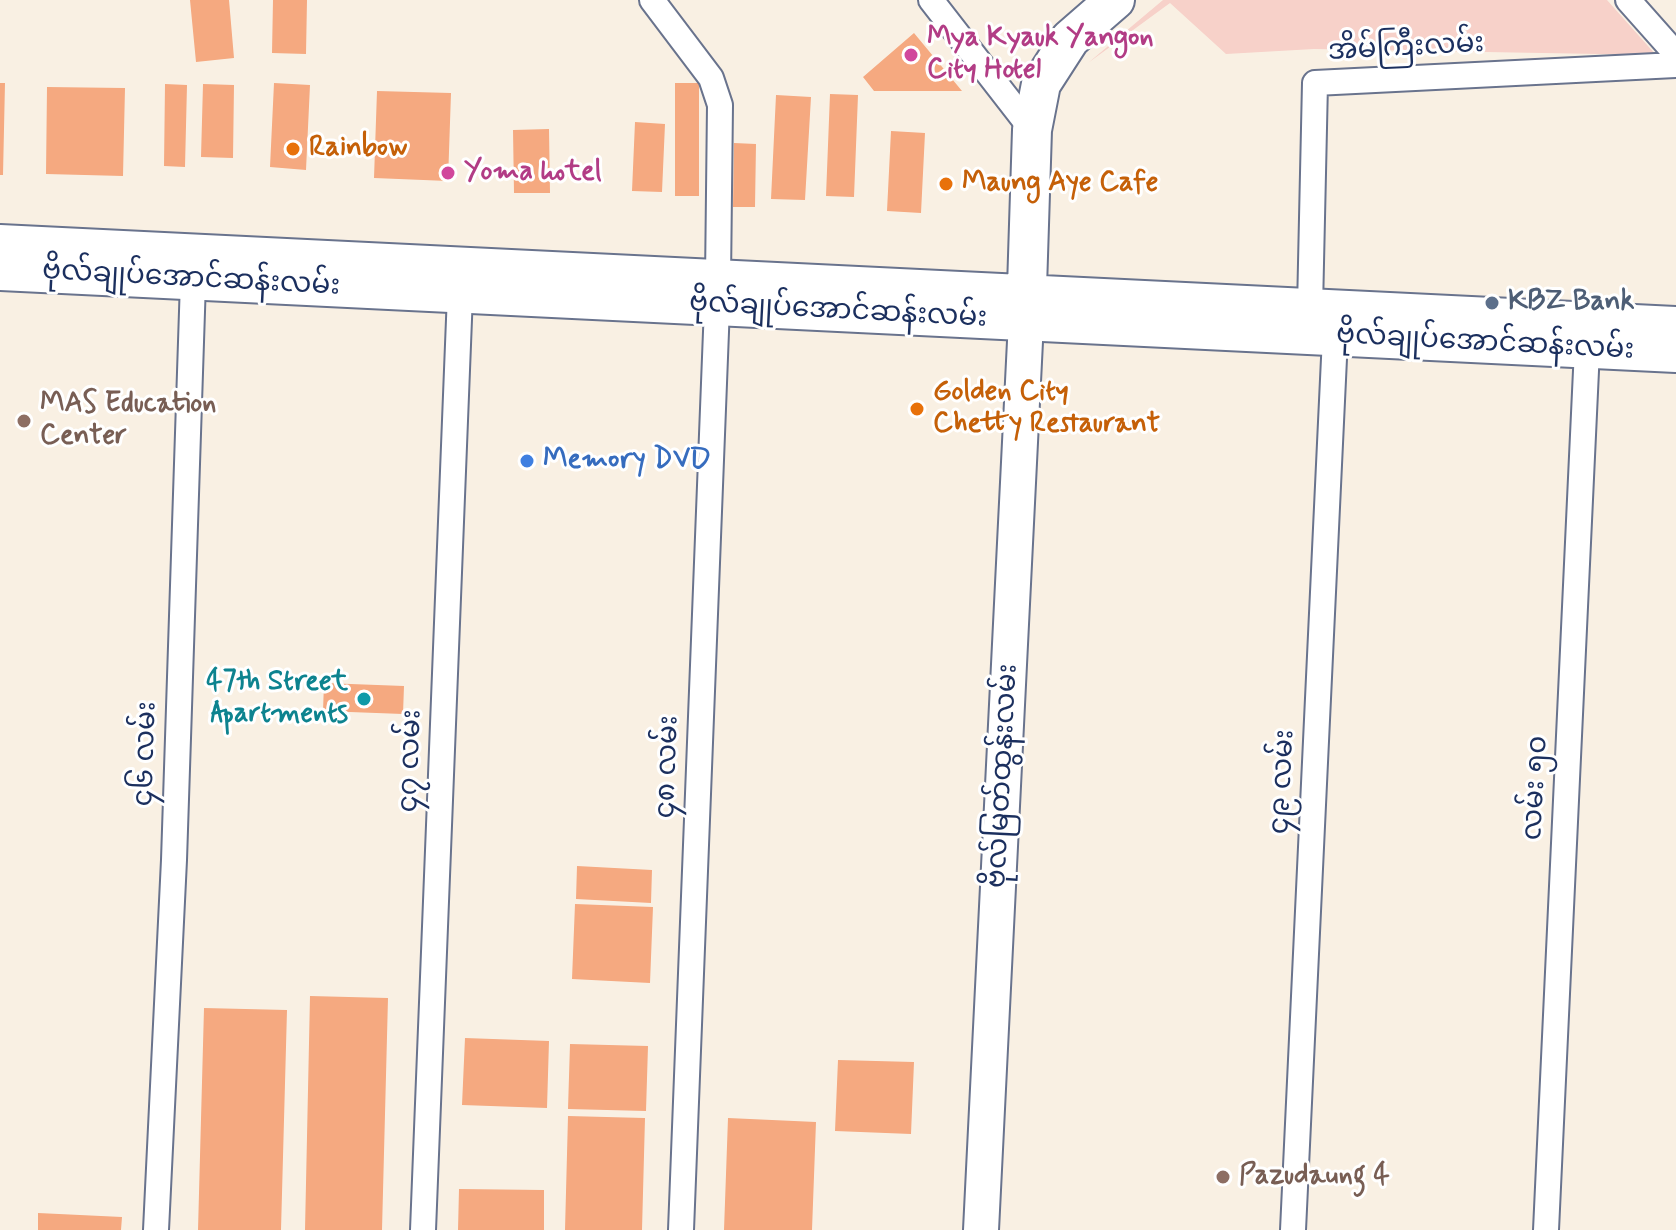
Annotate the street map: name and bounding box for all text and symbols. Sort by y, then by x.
place label: Mya Kyauk Yangon City Hotel [927,22,1154,88]
street label: အိမ်ကြီးလမ်း [1327,28,1485,70]
marker: Mya Kyauk Yangon City Hotel [902,46,920,64]
place label: Rainbow [309,132,407,166]
marker: Rainbow [284,140,302,158]
place label: Yoma hotel [464,156,602,190]
marker: Yoma hotel [439,164,457,182]
place label: Maung Aye Cafe [962,167,1158,201]
marker: Maung Aye Cafe [937,175,955,193]
street label: ဗိုလ်ချုပ်အောင်ဆန်းလမ်း [41,255,341,305]
place label: KBZ Bank [1508,286,1634,320]
street label: ဗိုလ်ချုပ်အောင်ဆန်းလမ်း [688,287,988,337]
marker: KBZ Bank [1483,294,1501,312]
street label: ဗိုလ်ချုပ်အောင်ဆန်းလမ်း [1335,319,1635,369]
place label: Golden City Chetty Restaurant [933,376,1160,442]
place label: MAS Education Center [40,388,216,454]
marker: Golden City Chetty Restaurant [908,400,926,418]
marker: MAS Education Center [15,412,33,430]
place label: Memory DVD [543,444,711,478]
marker: Memory DVD [518,452,536,470]
street label: ဗိုလ်မြတ်ထွန်းလမ်း [981,663,1027,889]
place label: 47th Street Apartments [206,666,348,732]
marker: 47th Street Apartments [355,690,373,708]
street label: ၄၆ လမ်း [128,701,166,807]
street label: ၄၇ လမ်း [393,709,431,813]
street label: ၄၈ လမ်း [650,715,688,819]
street label: ၄၉ လမ်း [1264,729,1304,835]
street label: လမ်း ၅၀ [1517,735,1557,841]
place label: Pazudaung 4 [1239,1160,1390,1194]
marker: Pazudaung 4 [1214,1168,1232,1186]

